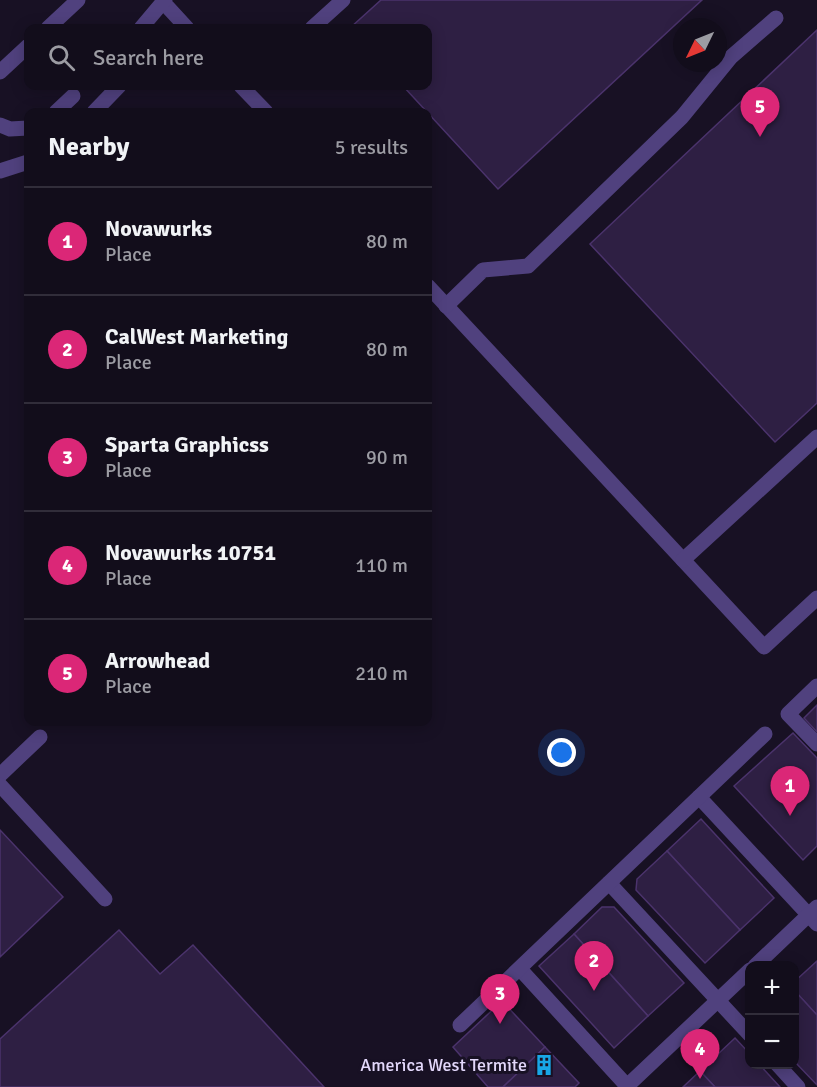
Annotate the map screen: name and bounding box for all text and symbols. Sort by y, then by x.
north arrow [673,18,727,72]
search box [24,24,432,90]
icon: search [45,41,78,74]
text: Search here [93,44,204,71]
pin: 5 [740,88,780,137]
text: Nearby [48,131,129,163]
text: 5 results [335,135,408,160]
text: Novawurks [105,215,212,242]
text: 1 [62,229,73,254]
text: 80 m [366,229,408,254]
text: Place [105,242,152,267]
text: CalWest Marketing [105,323,288,350]
text: 2 [62,337,73,362]
text: 80 m [366,337,408,362]
text: Place [105,350,152,375]
text: Sparta Graphicss [105,431,269,458]
text: 3 [62,445,73,470]
text: 90 m [366,445,408,470]
text: Place [105,458,152,483]
text: Novawurks 10751 [105,539,276,566]
text: 4 [62,553,73,578]
text: 110 m [355,553,408,578]
text: Place [105,566,152,591]
text: Arrowhead [105,647,210,674]
text: 5 [62,661,73,686]
text: 210 m [355,661,408,686]
text: Place [105,674,152,699]
your location [547,738,576,767]
pin: 1 [770,766,810,816]
pin: 2 [574,942,614,991]
map controls [745,961,799,1069]
button: + [745,961,799,1015]
pin: 3 [480,974,520,1024]
button: − [745,1015,799,1069]
pin: 4 [680,1030,720,1079]
building icon: America West Termite [532,1053,556,1077]
place label: America West Termite [360,1054,527,1076]

